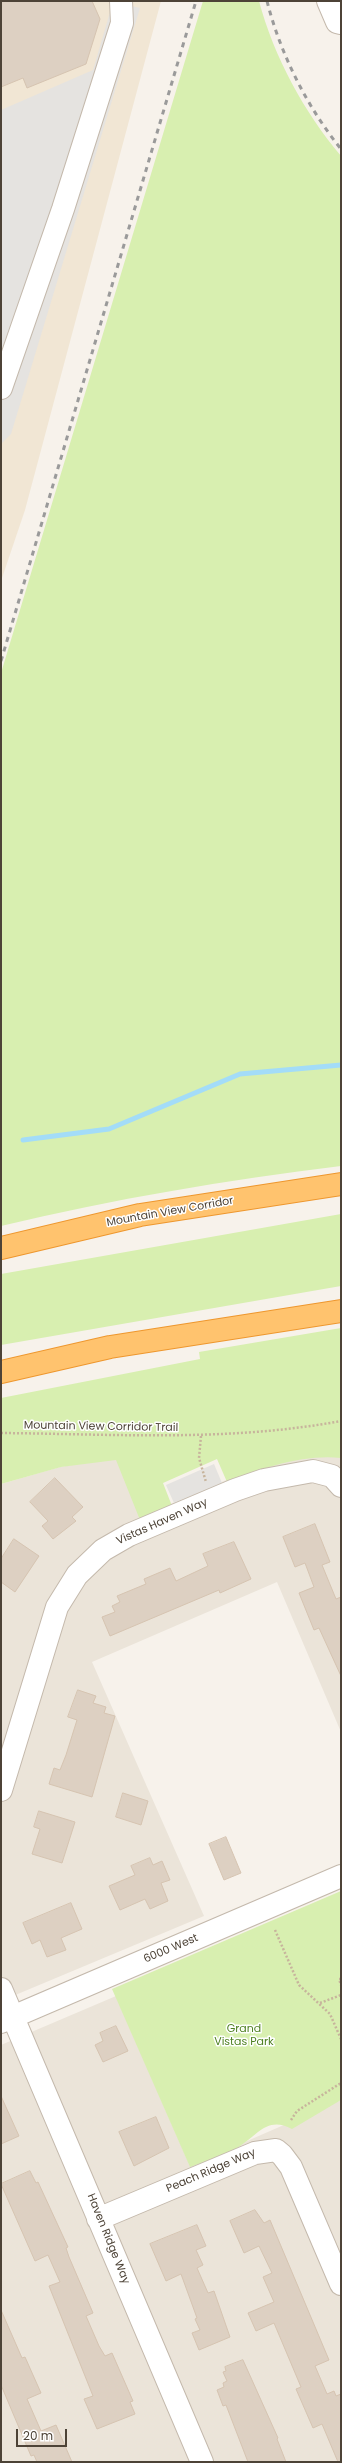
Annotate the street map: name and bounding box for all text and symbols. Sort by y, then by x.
street label: Mountain View Corridor [106,1194,234,1230]
street label: Mountain View Corridor Trail [24,1419,178,1435]
street label: Vistas Haven Way [114,1496,210,1548]
street label: 6000 West [142,1932,200,1966]
park label: Grand Vistas Park [214,2022,274,2048]
street label: Peach Ridge Way [164,2146,258,2196]
street label: Haven Ridge Way [84,2192,132,2286]
scale bar [18,2421,69,2447]
text: 20 m [23,2427,53,2444]

